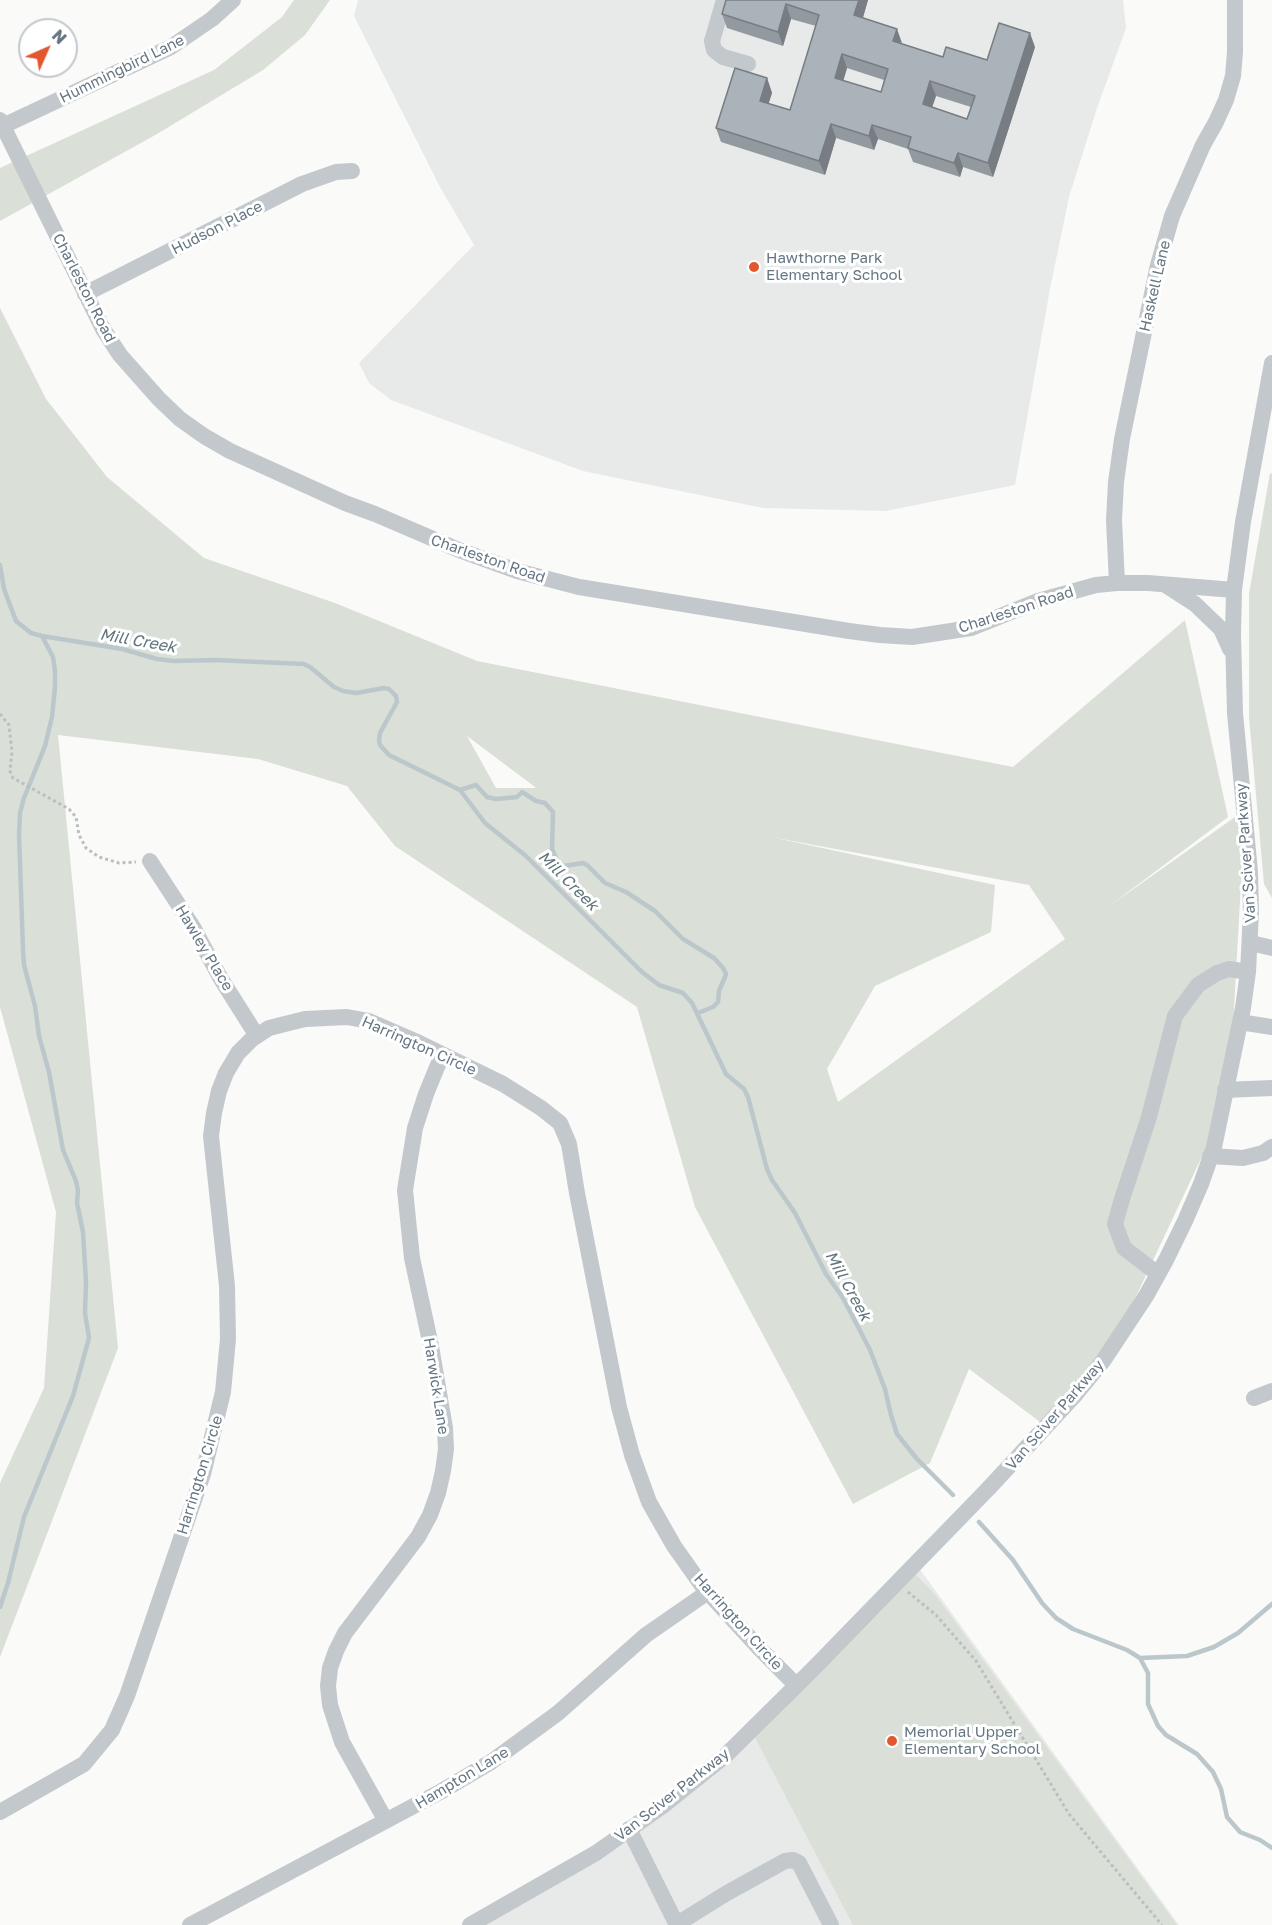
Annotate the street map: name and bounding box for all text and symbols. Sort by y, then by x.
north arrow [18,18,78,78]
text: N [48,25,71,48]
street label: Hummingbird Lane [57,31,187,107]
street label: Hudson Place [169,197,265,259]
street label: Charleston Road [49,231,119,345]
street label: Haskell Lane [1136,239,1174,333]
place label: Hawthorne Park Elementary School [766,249,902,284]
marker: Hawthorne Park Elementary School [747,260,761,274]
street label: Charleston Road [428,531,548,587]
street label: Charleston Road [956,583,1076,637]
water label: Mill Creek [98,625,178,657]
street label: Van Sciver Parkway [1232,783,1260,923]
water label: Mill Creek [534,847,602,915]
street label: Hawley Place [171,902,237,994]
street label: Harrington Circle [359,1013,479,1079]
water label: Mill Creek [821,1248,875,1324]
street label: Harwick Lane [419,1336,453,1436]
street label: Van Sciver Parkway [1002,1356,1108,1474]
street label: Harrington Circle [173,1413,227,1537]
street label: Harrington Circle [690,1570,786,1674]
place label: Memorial Upper Elementary School [904,1723,1040,1758]
marker: Memorial Upper Elementary School [885,1734,899,1748]
street label: Hampton Lane [412,1743,512,1813]
street label: Van Sciver Parkway [611,1745,733,1845]

